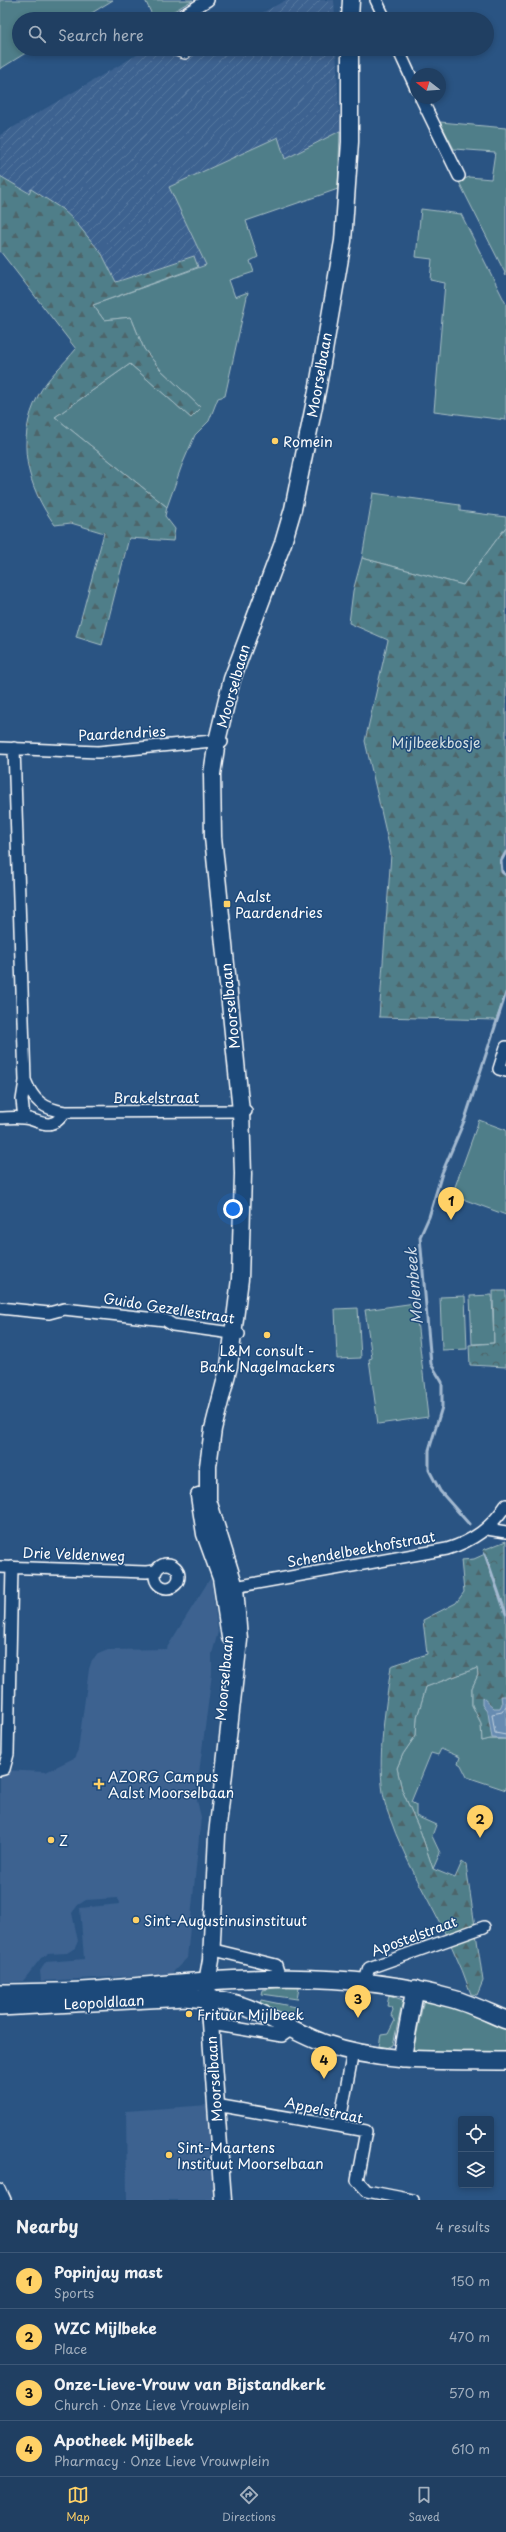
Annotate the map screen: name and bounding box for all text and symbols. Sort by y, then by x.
search box [12,12,494,56]
icon: search [26,23,48,45]
text: Search here [58,23,144,46]
north arrow [410,68,446,104]
street label: Moorselbaan [301,331,337,419]
place label: Romein [283,431,333,452]
marker: Romein [270,436,280,446]
street label: Moorselbaan [211,642,255,730]
street label: Paardendries [78,720,166,746]
park label: Mijlbeekbosje [392,732,480,753]
place label: Aalst Paardendries [235,886,323,923]
marker: Aalst Paardendries [222,899,232,909]
street label: Moorselbaan [215,962,245,1050]
street label: Brakelstraat [113,1087,200,1108]
pin: 1 [438,1187,464,1220]
your location [223,1199,243,1219]
water label: Molenbeek [398,1246,428,1325]
street label: Guido Gezellestraat [102,1287,236,1329]
marker: L&M consult - Bank Nagelmackers [262,1330,272,1340]
place label: L&M consult - Bank Nagelmackers [199,1340,335,1377]
street label: Schendelbeekhofstraat [285,1526,437,1572]
street label: Drie Veldenweg [22,1542,126,1566]
street label: Moorselbaan [210,1634,238,1722]
place label: AZORG Campus Aalst Moorselbaan [108,1766,234,1803]
marker: AZORG Campus Aalst Moorselbaan [93,1778,105,1790]
pin: 2 [467,1805,493,1838]
place label: Z [59,1830,68,1851]
marker: Z [46,1835,56,1845]
place label: Sint-Augustinusinstituut [144,1910,307,1931]
street label: Apostelstraat [368,1911,460,1961]
marker: Sint-Augustinusinstituut [131,1915,141,1925]
pin: 3 [345,1985,371,2018]
street label: Leopoldlaan [63,1989,145,2015]
place label: Frituur Mijlbeek [197,2004,305,2025]
marker: Frituur Mijlbeek [184,2009,194,2019]
street label: Moorselbaan [201,2035,227,2123]
pin: 4 [311,2046,337,2079]
street label: Appelstraat [283,2091,365,2129]
map controls [458,2116,494,2188]
button: locate [458,2116,494,2152]
place label: Sint-Maartens Instituut Moorselbaan [177,2137,324,2174]
marker: Sint-Maartens Instituut Moorselbaan [164,2150,174,2160]
button: layers [458,2152,494,2188]
text: Nearby [16,2213,78,2239]
text: 4 results [436,2217,490,2236]
text: Popinjay mast [54,2260,163,2283]
text: 1 [26,2271,32,2290]
text: 150 m [451,2271,490,2290]
text: Sports [54,2283,94,2302]
text: WZC Mijlbeke [54,2316,157,2339]
text: 2 [24,2327,34,2346]
text: 470 m [449,2327,490,2346]
text: Place [54,2339,87,2358]
text: Onze-Lieve-Vrouw van Bijstandkerk [54,2372,326,2395]
text: 3 [25,2383,33,2402]
text: 570 m [449,2383,490,2402]
text: Church · Onze Lieve Vrouwplein [54,2395,250,2414]
text: Apotheek Mijlbeek [54,2428,194,2451]
text: 4 [25,2439,33,2458]
text: 610 m [451,2439,490,2458]
text: Pharmacy · Onze Lieve Vrouwplein [54,2451,270,2470]
tab: Map [66,2484,90,2525]
tab: Directions [222,2484,276,2525]
tab: Saved [408,2484,440,2525]

